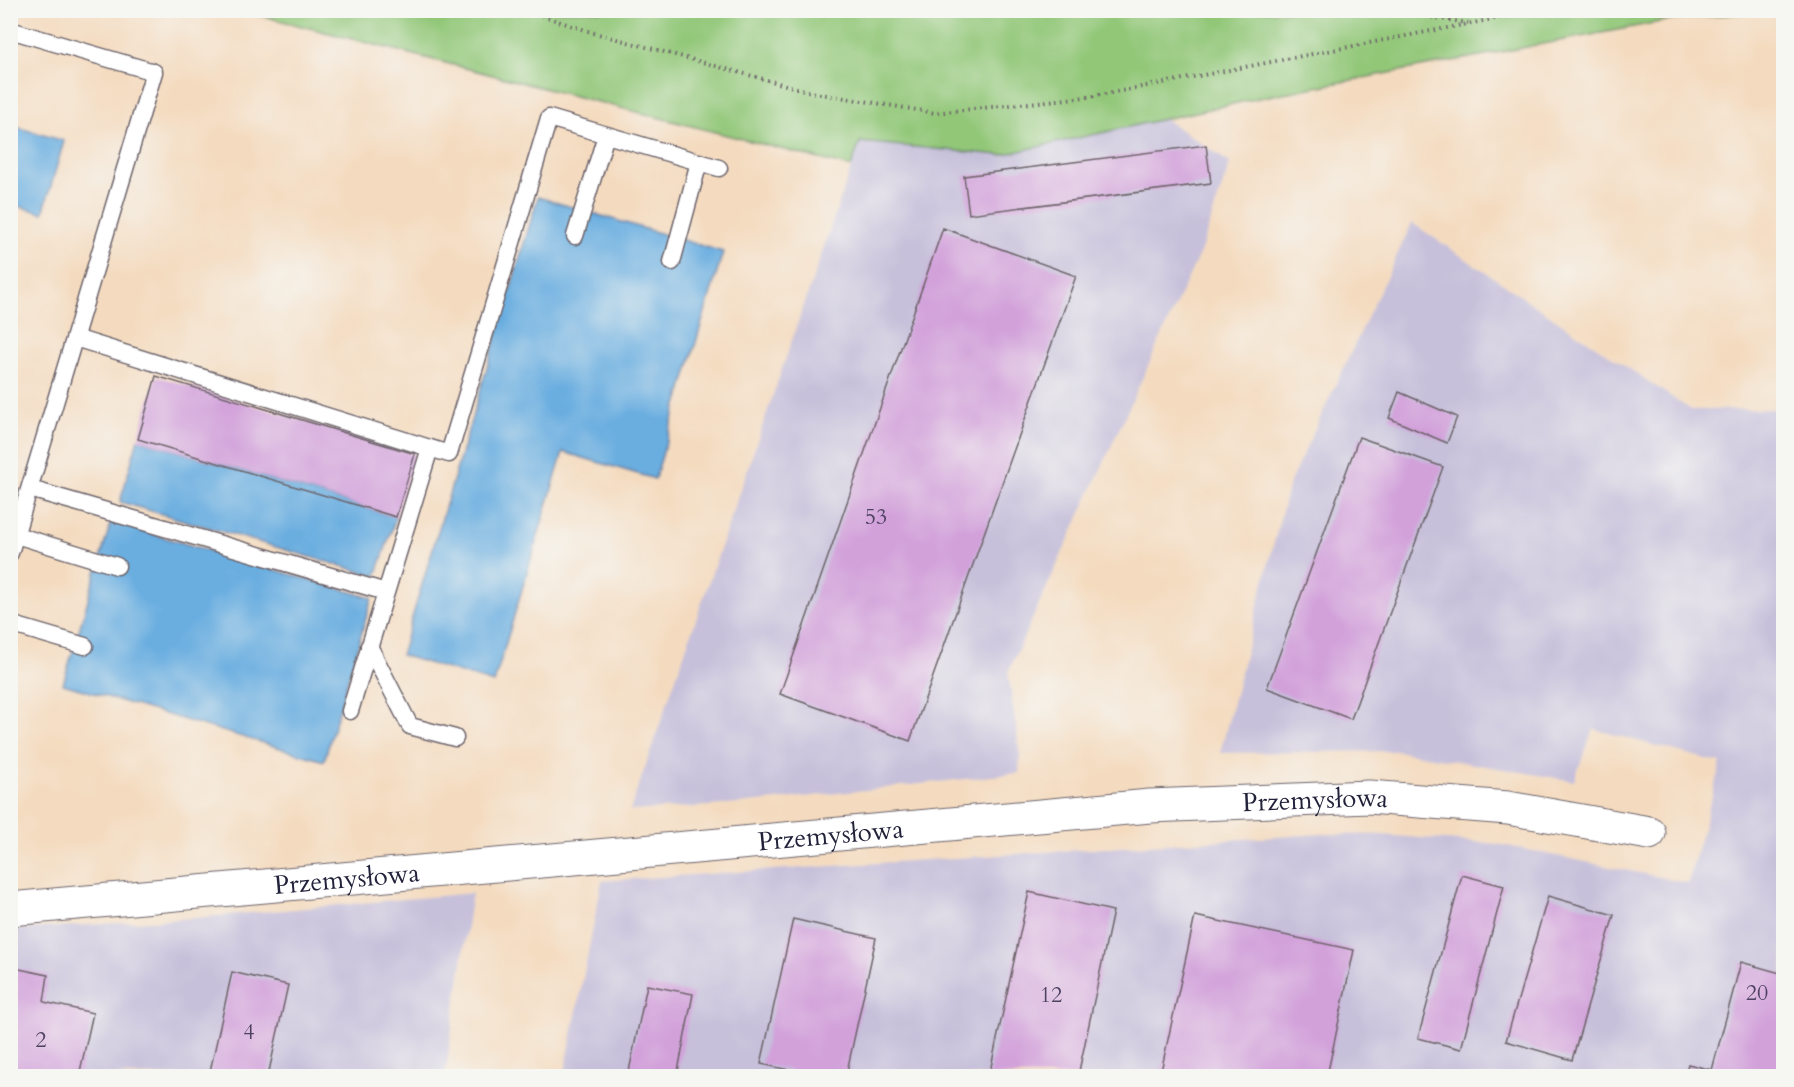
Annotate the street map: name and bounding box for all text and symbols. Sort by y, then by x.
house number: 53 [865,502,887,532]
street label: Przemysłowa [1242,780,1390,820]
street label: Przemysłowa [756,811,905,859]
street label: Przemysłowa [272,855,421,903]
house number: 20 [1746,978,1768,1008]
house number: 12 [1040,980,1062,1010]
house number: 4 [243,1017,255,1047]
house number: 2 [35,1025,47,1055]

